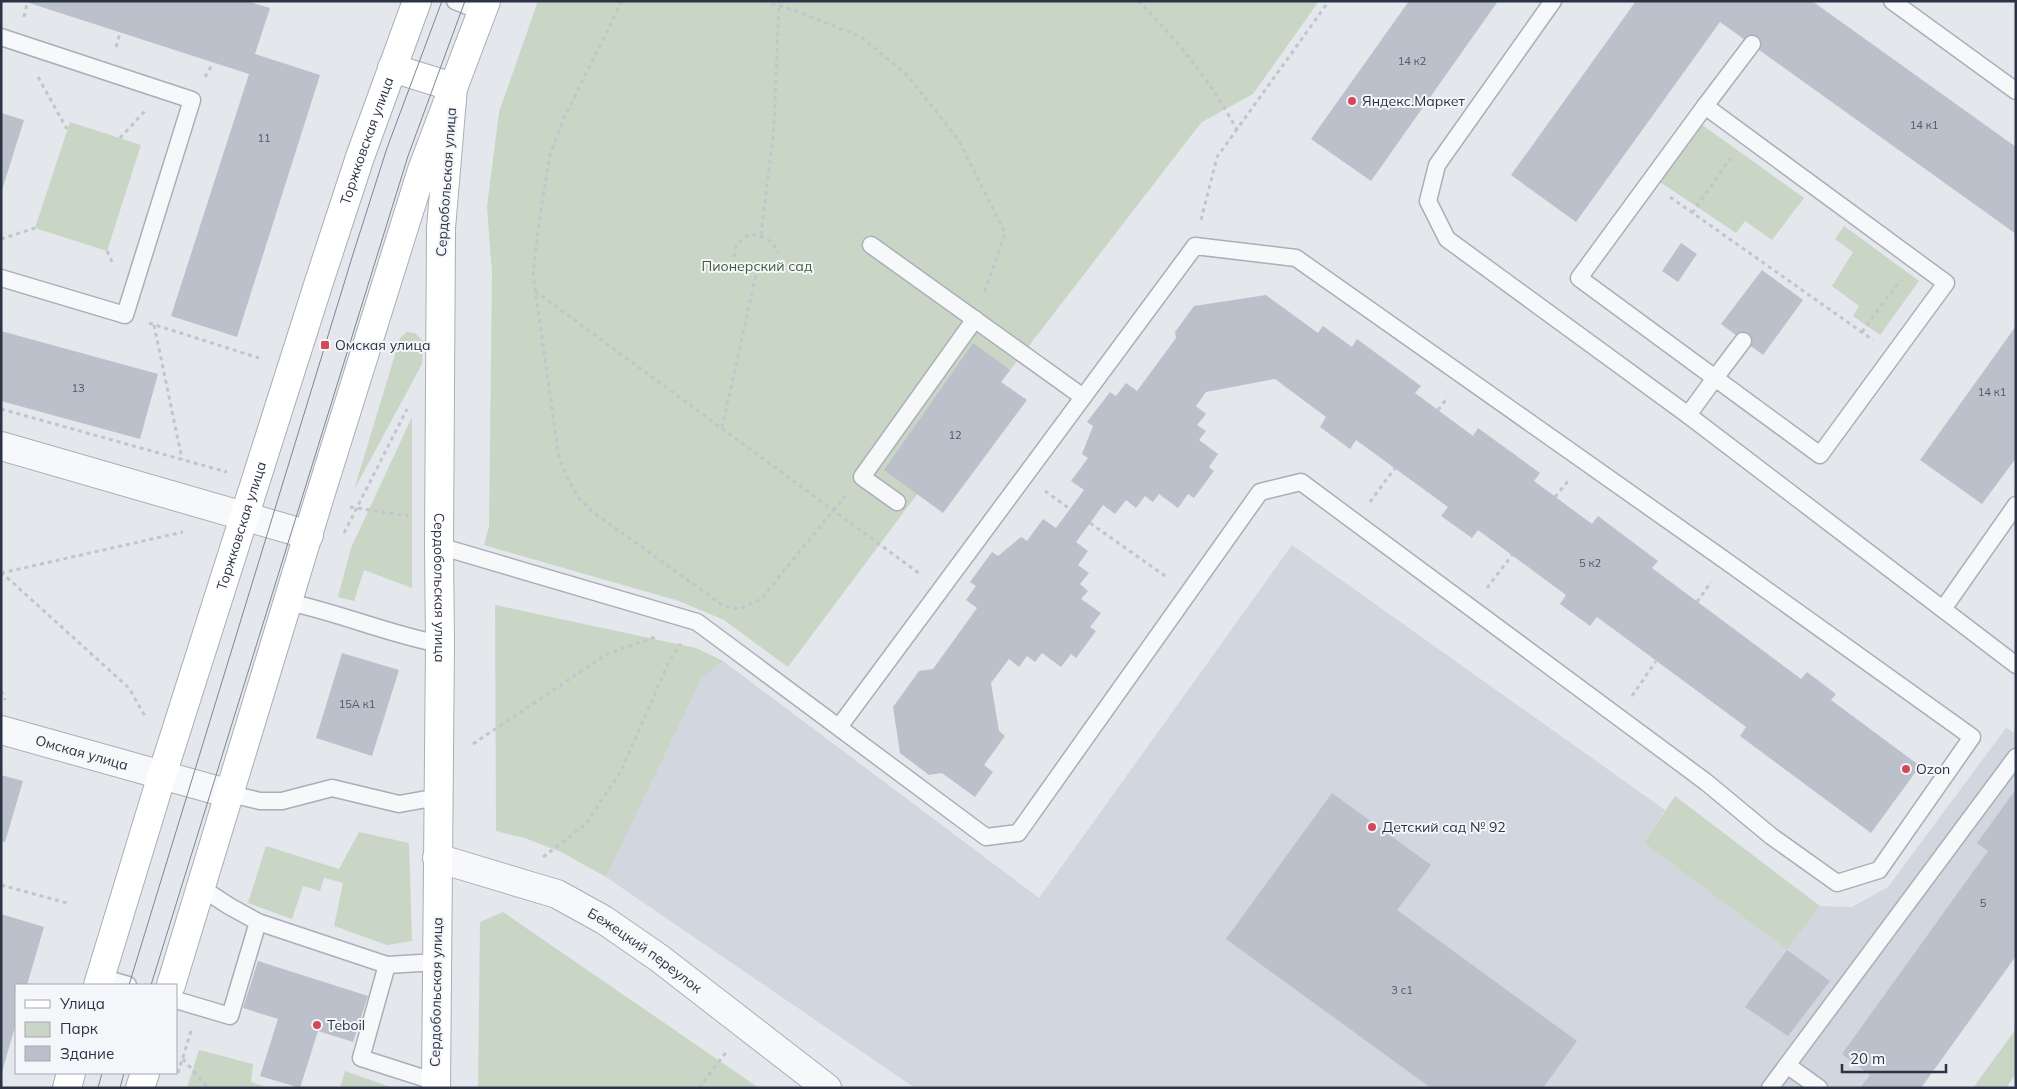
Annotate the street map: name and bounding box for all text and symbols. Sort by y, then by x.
house number: 14 к2 [1398,54,1427,68]
street label: Торжковская улица [336,74,397,207]
place label: Яндекс.Маркет [1362,92,1466,110]
marker: Яндекс.Маркет [1346,95,1358,107]
street label: Сердобольская улица [432,107,460,257]
house number: 14 к1 [1910,118,1938,132]
house number: 11 [257,131,271,145]
park label: Пионерский сад [702,257,813,275]
place label: Омская улица [335,336,431,354]
marker: Омская улица [319,339,331,351]
house number: 13 [71,381,85,395]
house number: 14 к1 [1978,385,2006,399]
house number: 12 [948,428,962,442]
street label: Торжковская улица [212,459,270,593]
street label: Сердобольская улица [430,513,449,663]
house number: 5 к2 [1579,556,1601,570]
house number: 15А к1 [339,697,375,711]
street label: Омская улица [33,731,130,774]
place label: Ozon [1916,760,1950,778]
marker: Ozon [1900,763,1912,775]
place label: Детский сад № 92 [1382,818,1506,836]
marker: Детский сад № 92 [1366,821,1378,833]
house number: 5 [1980,896,1987,910]
street label: Бежецкий переулок [585,904,706,997]
street label: Сердобольская улица [426,917,446,1067]
house number: 3 с1 [1391,983,1413,997]
legend [15,984,178,1074]
text: Улица [59,994,105,1013]
place label: Teboil [327,1016,365,1034]
text: Парк [60,1019,99,1038]
marker: Teboil [311,1019,323,1031]
scale bar [1842,1042,1946,1074]
text: Здание [60,1044,114,1063]
text: 20 m [1850,1049,1885,1068]

